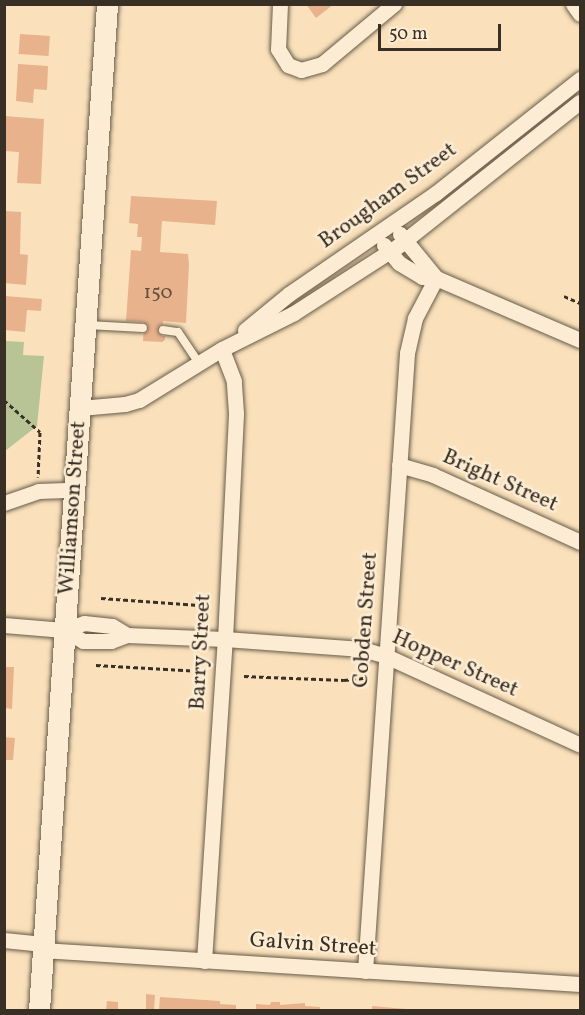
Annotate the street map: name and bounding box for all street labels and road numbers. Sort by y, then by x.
street label: Brougham Street [314,137,462,255]
street label: Williamson Street [54,420,92,596]
street label: Bright Street [438,444,562,518]
street label: Cobden Street [348,551,384,689]
street label: Barry Street [185,593,217,711]
street label: Hopper Street [388,624,522,704]
street label: Galvin Street [249,927,377,963]

